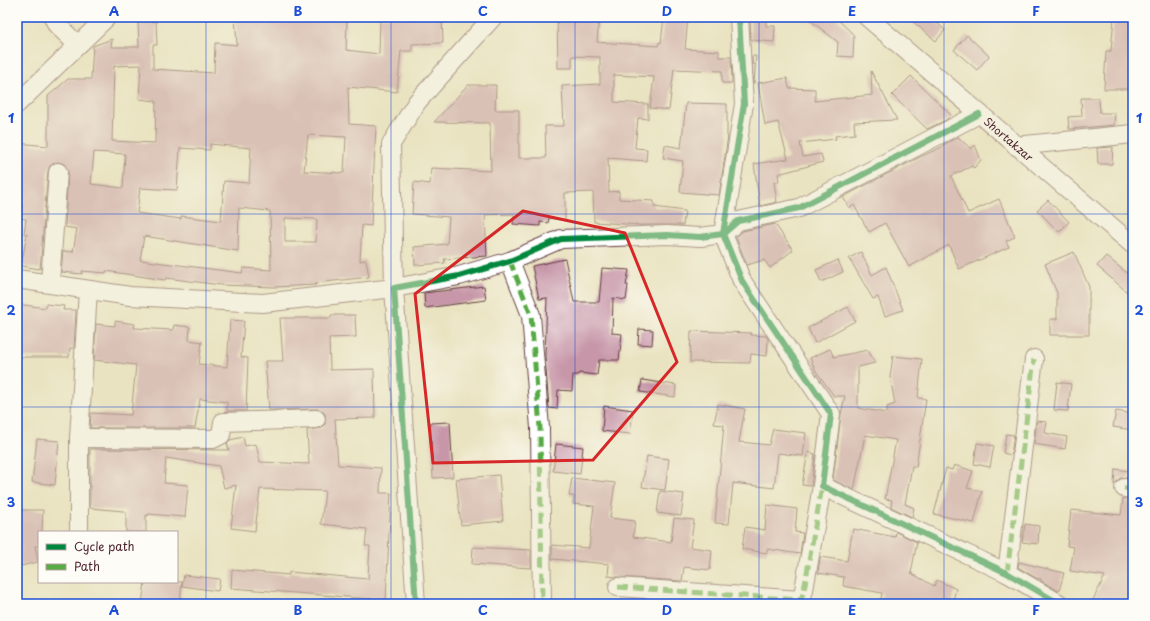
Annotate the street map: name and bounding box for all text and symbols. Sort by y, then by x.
text: A [109,1,119,20]
text: B [294,1,303,20]
text: C [478,1,488,20]
text: D [662,1,672,20]
text: E [848,1,856,20]
text: F [1032,1,1040,20]
text: 1 [8,108,14,127]
text: 1 [1136,108,1142,127]
street label: Shortakzar [980,112,1038,165]
text: 2 [6,300,16,319]
text: 2 [1134,300,1144,319]
text: 3 [7,492,16,511]
text: 3 [1135,492,1144,511]
legend [38,531,178,583]
text: Cycle path [74,537,135,555]
text: Path [74,557,100,575]
text: A [109,600,119,619]
text: B [294,600,303,619]
text: C [478,600,488,619]
text: D [662,600,672,619]
text: E [848,600,856,619]
text: F [1032,600,1040,619]

